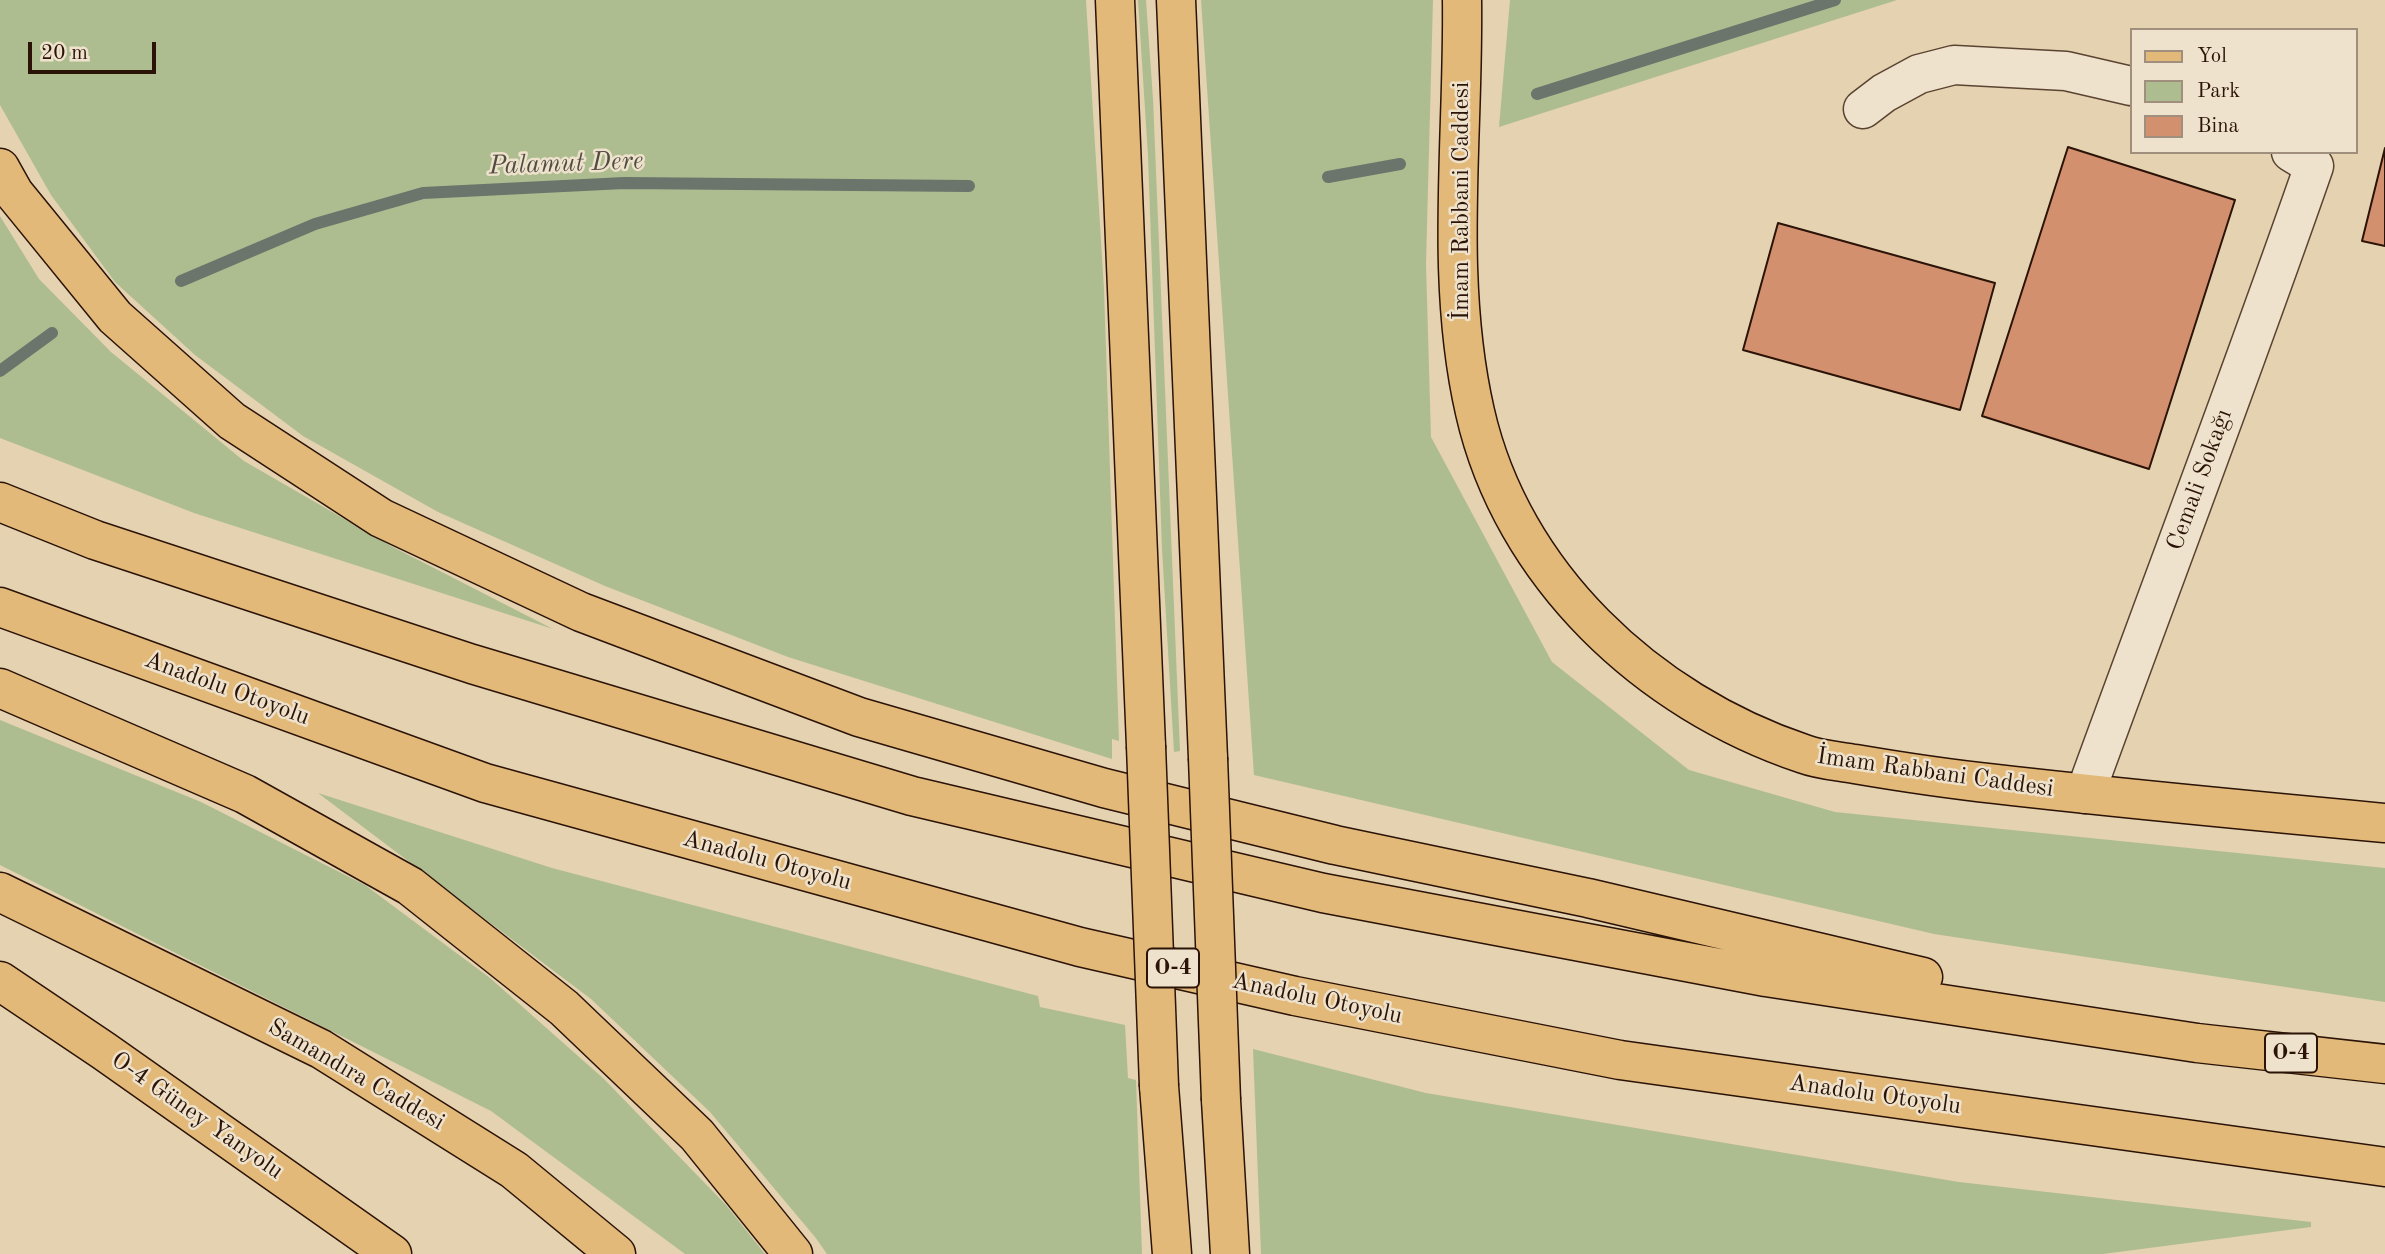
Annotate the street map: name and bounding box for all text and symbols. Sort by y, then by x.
scale bar [32,28,159,72]
legend [2130,28,2357,154]
text: 20 m [41,43,88,64]
text: Yol [2197,46,2227,67]
text: Park [2197,81,2240,102]
street label: İmam Rabbani Caddesi [1448,82,1476,320]
text: Bina [2197,116,2239,137]
water label: Palamut Dere [488,146,644,182]
street label: Cemali Sokağı [2161,405,2239,555]
street label: Anadolu Otoyolu [141,646,313,732]
street label: İmam Rabbani Caddesi [1815,742,2055,804]
street label: Anadolu Otoyolu [679,825,855,897]
road number: O-4 [1147,948,1199,987]
street label: Anadolu Otoyolu [1229,967,1405,1031]
street label: Samandıra Caddesi [263,1013,449,1137]
road number: O-4 [2265,1034,2317,1072]
street label: O-4 Güney Yanyolu [105,1046,289,1186]
street label: Anadolu Otoyolu [1787,1069,1963,1121]

